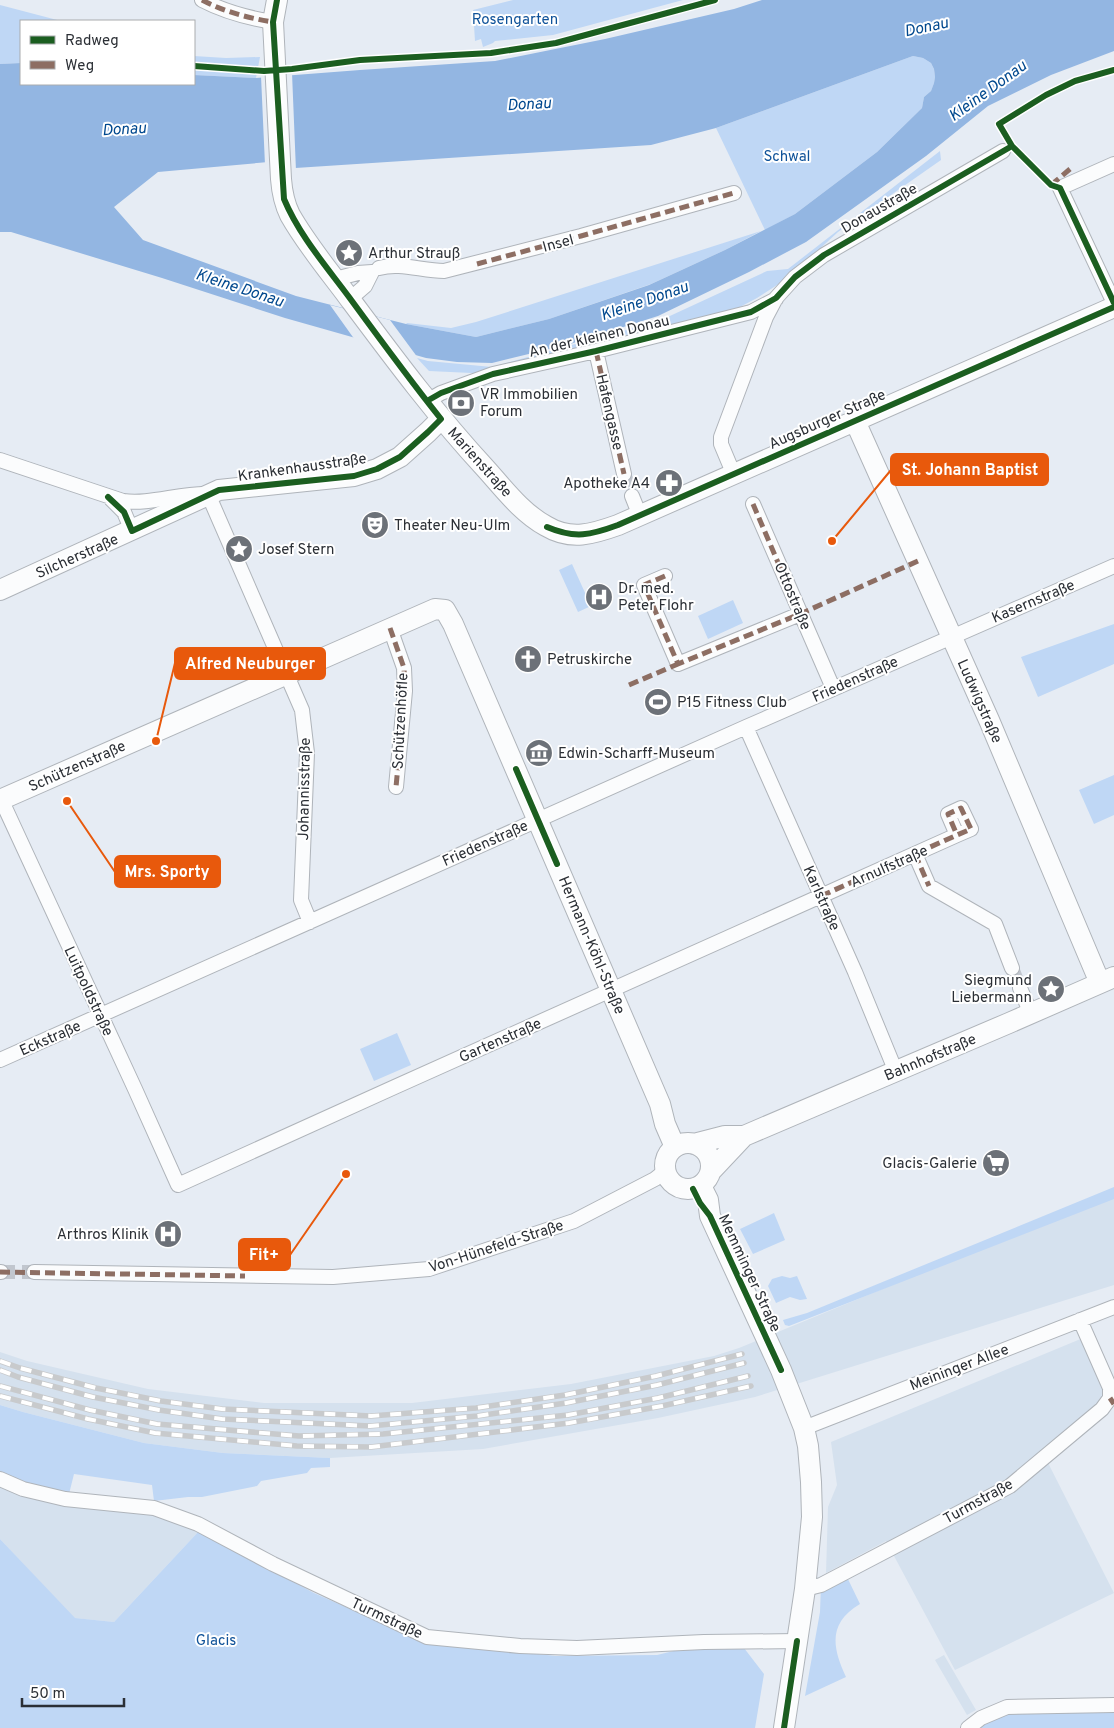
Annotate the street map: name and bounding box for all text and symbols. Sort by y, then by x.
park label: Rosengarten [472,11,558,30]
water label: Donau [903,13,951,42]
legend [20,20,195,85]
text: Radweg [65,32,119,51]
water label: Kleine Donau [945,56,1031,127]
text: Weg [65,57,94,76]
water label: Donau [506,94,552,116]
water label: Donau [101,119,147,141]
park label: Schwal [764,148,810,167]
street label: Donaustraße [838,180,921,239]
street label: Insel [541,231,576,258]
place icon: Arthur Strauß [334,238,364,268]
place label: Arthur Strauß [368,245,460,264]
water label: Kleine Donau [193,265,286,313]
water label: Kleine Donau [598,277,691,326]
street label: An der kleinen Donau [527,312,672,363]
street label: Hafengasse [591,372,627,452]
place label: VR Immobilien Forum [480,386,578,422]
street label: Augsburger Straße [766,386,889,455]
bank icon: VR Immobilien Forum [446,388,476,418]
street label: Marienstraße [442,424,515,502]
street label: Krankenhausstraße [237,450,368,487]
callout: St. Johann Baptist [891,454,1048,485]
text: St. Johann Baptist [902,461,1038,481]
pharmacy icon: Apotheke A4 [654,468,684,498]
place label: Apotheke A4 [563,475,650,494]
theatre icon: Theater Neu-Ulm [360,510,390,540]
place label: Theater Neu-Ulm [394,517,510,536]
street label: Silcherstraße [33,531,122,584]
place icon: Josef Stern [224,534,254,564]
place label: Josef Stern [258,541,334,560]
street label: Ottostraße [769,560,814,633]
street label: Kasernstraße [989,576,1078,628]
place label: Dr. med. Peter Flohr [618,580,694,616]
hospital icon: Dr. med. Peter Flohr [584,582,614,612]
church icon: Petruskirche [513,644,543,674]
callout: Alfred Neuburger [175,648,325,679]
place label: Petruskirche [547,651,632,670]
street label: Friedenstraße [810,653,902,708]
text: Alfred Neuburger [185,655,315,675]
street label: Ludwigstraße [952,657,1006,747]
street label: Schützenhöfle [389,672,414,770]
sports icon: P15 Fitness Club [643,687,673,717]
place label: P15 Fitness Club [677,694,787,713]
street label: Schützenstraße [26,737,129,797]
street label: Johannisstraße [295,737,316,841]
museum icon: Edwin-Scharff-Museum [524,738,554,768]
place label: Edwin-Scharff-Museum [558,745,715,764]
street label: Friedenstraße [440,817,532,872]
street label: Arnulfstraße [848,842,931,893]
callout: Mrs. Sporty [115,856,220,887]
text: Mrs. Sporty [124,863,210,883]
street label: Karlstraße [798,863,843,934]
street label: Hermann-Köhl-Straße [553,874,628,1017]
street label: Luitpoldstraße [59,944,117,1040]
place label: Siegmund Liebermann [951,972,1032,1008]
place icon: Siegmund Liebermann [1036,974,1066,1004]
street label: Gartenstraße [456,1015,545,1068]
street label: Eckstraße [17,1017,84,1061]
street label: Bahnhofstraße [882,1030,980,1086]
supermarket icon: Glacis-Galerie [981,1148,1011,1178]
place label: Glacis-Galerie [882,1155,977,1174]
street label: Memminger Straße [713,1212,784,1336]
street label: Von-Hünefeld-Straße [427,1217,566,1278]
hospital icon: Arthros Klinik [153,1219,183,1249]
place label: Arthros Klinik [57,1226,149,1245]
callout: Fit+ [239,1239,290,1270]
text: Fit+ [249,1246,279,1266]
street label: Meininger Allee [907,1341,1012,1396]
street label: Turmstraße [940,1475,1017,1529]
street label: Turmstraße [348,1595,425,1644]
park label: Glacis [196,1632,236,1651]
scale bar [22,1676,125,1708]
text: 50 m [30,1685,65,1704]

